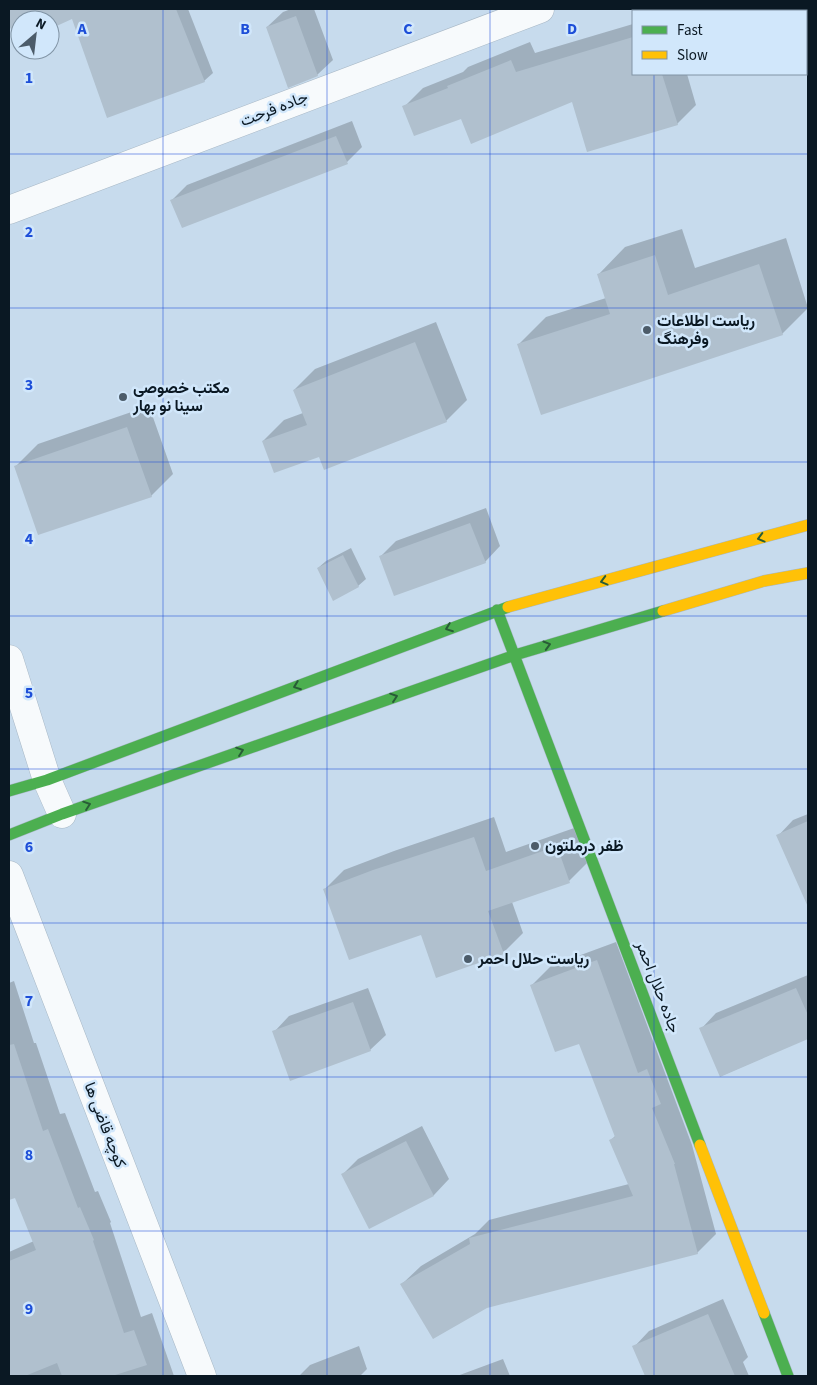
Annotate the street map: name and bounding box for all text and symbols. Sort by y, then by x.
north arrow [10,10,60,60]
legend [632,10,807,75]
text: N [32,13,49,35]
text: A [76,18,87,40]
text: B [240,18,250,40]
text: C [403,18,413,40]
text: D [567,18,577,40]
text: Fast [677,20,703,41]
text: Slow [677,45,708,66]
text: 1 [25,67,33,89]
street label: جاده فرحت [237,86,311,132]
text: 2 [25,221,33,243]
place label: ریاست اطلاعات وفرهنگ [657,310,755,350]
marker: ریاست اطلاعات وفرهنگ [641,324,653,336]
text: 3 [25,374,33,396]
place label: مکتب خصوصی سینا نو بهار [132,377,230,417]
marker: مکتب خصوصی سینا نو بهار [117,391,129,403]
text: 4 [25,528,34,550]
one-way arrow [757,532,766,543]
one-way arrow [601,575,609,585]
one-way arrow [445,622,454,632]
one-way arrow [543,640,551,650]
one-way arrow [293,679,302,690]
text: 5 [25,682,33,704]
one-way arrow [389,693,397,703]
one-way arrow [236,747,244,757]
one-way arrow [82,801,91,811]
place label: ظفر درملتون [545,835,624,857]
text: 6 [25,836,33,858]
marker: ظفر درملتون [529,840,541,852]
street label: جاده حلال احمر [630,937,686,1036]
place label: ریاست حلال احمر [477,948,590,970]
marker: ریاست حلال احمر [462,953,474,965]
text: 7 [25,990,33,1012]
street label: کوچه قاضی ها [79,1079,131,1171]
text: 8 [25,1144,33,1166]
text: 9 [25,1298,33,1320]

